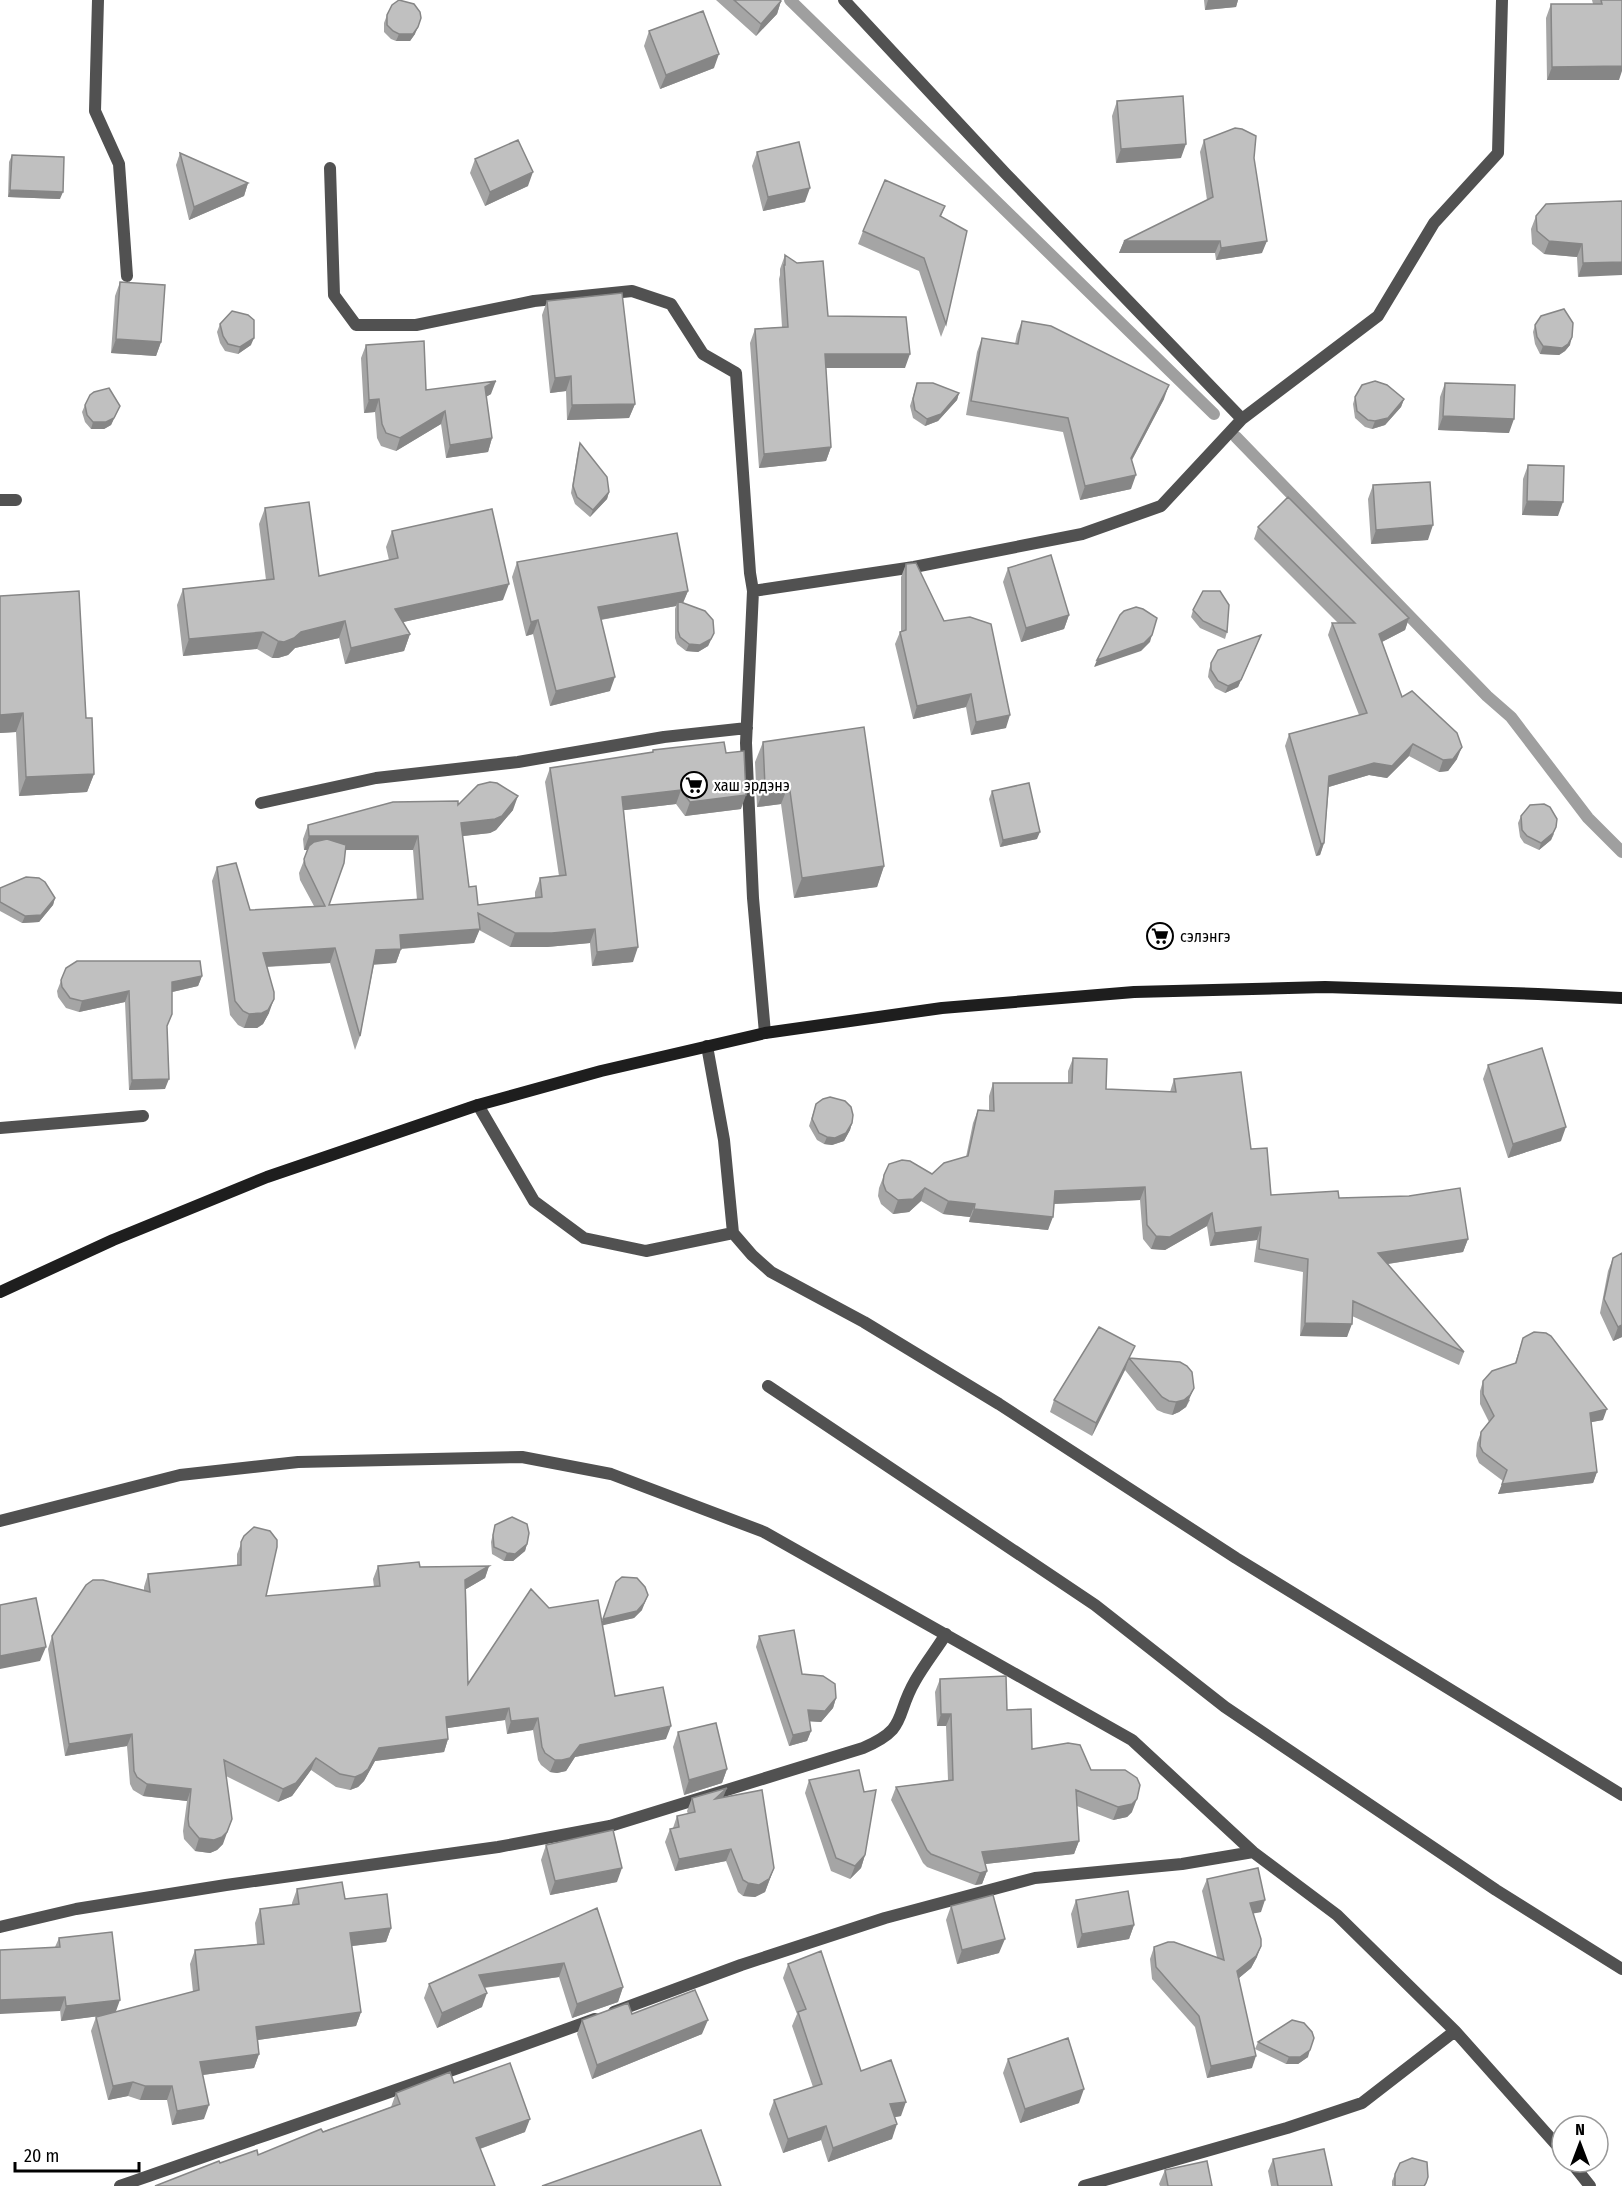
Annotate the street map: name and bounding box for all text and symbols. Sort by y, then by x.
supermarket icon: хаш эрдэнэ [679,770,709,800]
place label: хаш эрдэнэ [714,776,790,795]
supermarket icon: сэлэнгэ [1145,921,1175,951]
place label: сэлэнгэ [1180,927,1230,946]
north arrow [1550,2114,1610,2174]
text: N [1575,2120,1585,2139]
scale bar [15,2135,140,2173]
text: 20 m [24,2145,59,2167]

